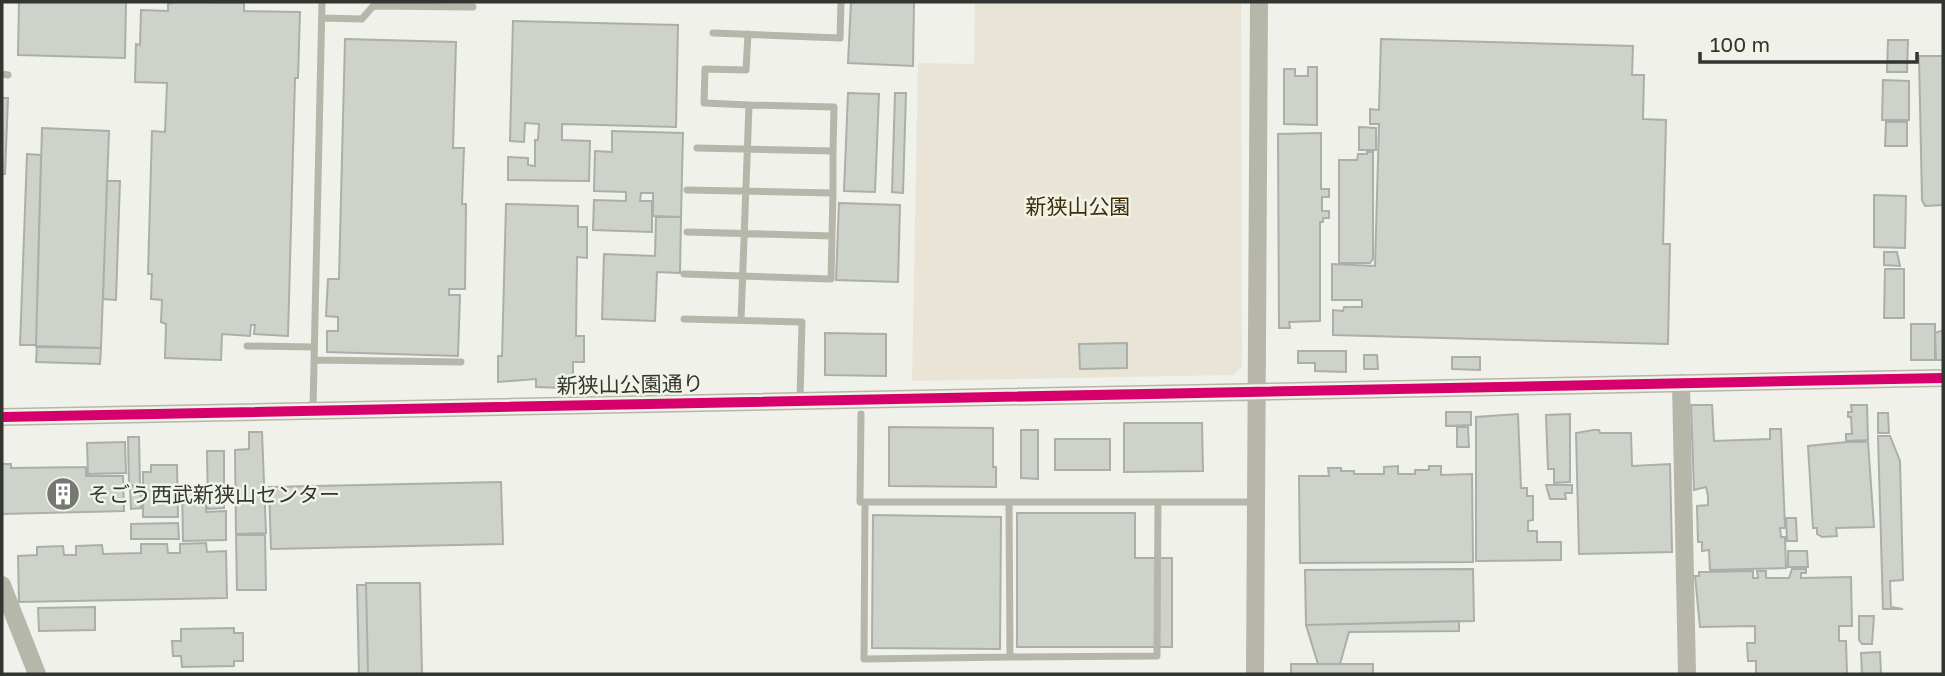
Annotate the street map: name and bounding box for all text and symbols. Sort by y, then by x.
scale bar [1700,21,1917,65]
text: 100 m [1710,31,1770,57]
park label: 新狭山公園 [1026,193,1131,219]
street label: 新狭山公園通り [556,370,704,398]
building icon: そごう西武新狭山センター [44,475,82,513]
place label: そごう西武新狭山センター [88,481,340,507]

